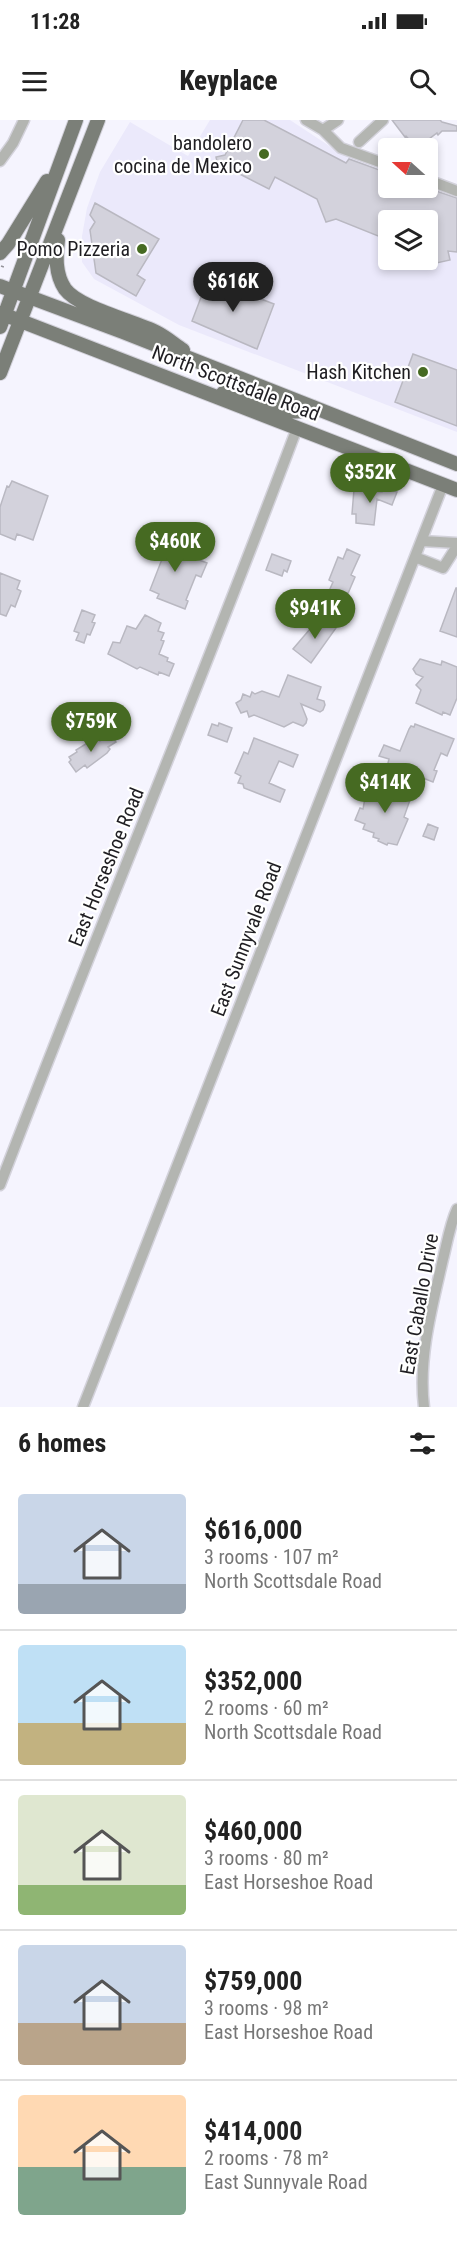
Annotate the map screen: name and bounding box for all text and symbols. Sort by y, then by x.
text: 11:28 [30,9,81,34]
icon: menu [18,65,51,98]
text: Keyplace [179,65,278,97]
icon: search [406,65,439,98]
place label: bandolero cocina de Mexico [114,131,252,178]
north arrow [378,138,438,198]
map controls [378,138,438,270]
marker: bandolero cocina de Mexico [257,147,271,161]
button: layers [378,210,438,270]
place label: Pomo Pizzeria [17,237,130,261]
marker: Pomo Pizzeria [135,242,149,256]
pin: $616K [191,262,275,313]
text: $616K [207,269,259,293]
street label: North Scottsdale Road [149,340,323,426]
place label: Hash Kitchen [306,360,411,384]
marker: Hash Kitchen [416,365,430,379]
pin: $352K [328,453,412,504]
text: $352K [344,460,396,484]
pin: $460K [133,522,217,573]
text: $460K [149,529,201,553]
pin: $941K [273,589,357,640]
text: $941K [289,596,341,620]
pin: $759K [49,702,133,753]
text: $759K [65,709,117,733]
pin: $414K [343,763,427,814]
text: $414K [359,770,411,794]
street label: East Horseshoe Road [63,784,149,950]
street label: East Sunnyvale Road [205,858,287,1020]
street label: East Caballo Drive [395,1231,443,1377]
icon: filters [406,1427,439,1460]
text: 6 homes [18,1428,106,1458]
text: $616,000 [204,1515,302,1545]
icon: home [66,1518,138,1590]
text: 3 rooms · 107 m² [204,1545,339,1569]
text: North Scottsdale Road [204,1569,382,1593]
text: $352,000 [204,1666,302,1696]
icon: home [66,1669,138,1741]
text: 2 rooms · 60 m² [204,1696,329,1720]
text: North Scottsdale Road [204,1720,382,1744]
text: $460,000 [204,1816,302,1846]
icon: home [66,1819,138,1891]
text: 3 rooms · 80 m² [204,1846,329,1870]
text: East Horseshoe Road [204,1870,373,1894]
text: $759,000 [204,1966,302,1996]
icon: home [66,1969,138,2041]
text: 3 rooms · 98 m² [204,1996,329,2020]
text: East Horseshoe Road [204,2020,373,2044]
text: $414,000 [204,2116,302,2146]
icon: home [66,2119,138,2191]
text: 2 rooms · 78 m² [204,2146,329,2170]
text: East Sunnyvale Road [204,2170,368,2194]

